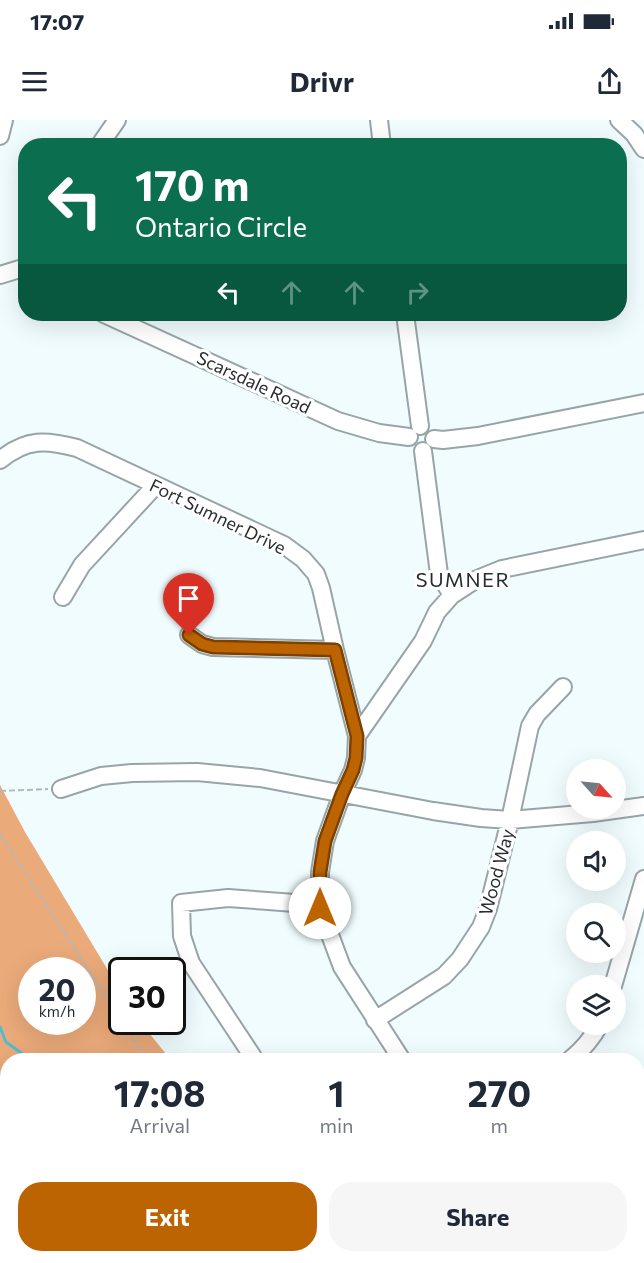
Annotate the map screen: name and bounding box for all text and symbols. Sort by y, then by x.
text: 17:07 [30,8,84,35]
icon: menu [18,65,51,98]
text: Drivr [290,65,354,98]
icon: share [593,65,626,98]
text: 170 m [135,158,249,210]
icon: left [36,162,114,240]
text: Ontario Circle [135,210,307,243]
icon: left [212,276,245,309]
icon: ahead [275,276,308,309]
icon: ahead [338,276,371,309]
icon: right [401,276,434,309]
street label: Scarsdale Road [193,346,315,418]
street label: Fort Sumner Drive [146,473,290,559]
district label: SUMNER [416,567,510,591]
pin [163,573,214,635]
icon: arrive [172,582,205,615]
north arrow [566,759,626,819]
map controls [566,759,626,1035]
street label: Wood Way [474,826,518,918]
button: sound [566,831,626,891]
position arrow [288,876,352,940]
button: search [566,903,626,963]
speed limit sign: 30 [108,957,186,1035]
text: 20 [39,970,75,1007]
button: layers [566,975,626,1035]
text: km/h [39,1002,75,1020]
text: 17:08 [114,1070,206,1114]
text: 1 [328,1070,345,1114]
text: 270 [467,1070,531,1114]
text: Arrival [129,1113,190,1137]
text: min [319,1113,354,1137]
text: m [491,1113,508,1137]
button: Exit [18,1182,317,1251]
button: Share [329,1182,627,1251]

